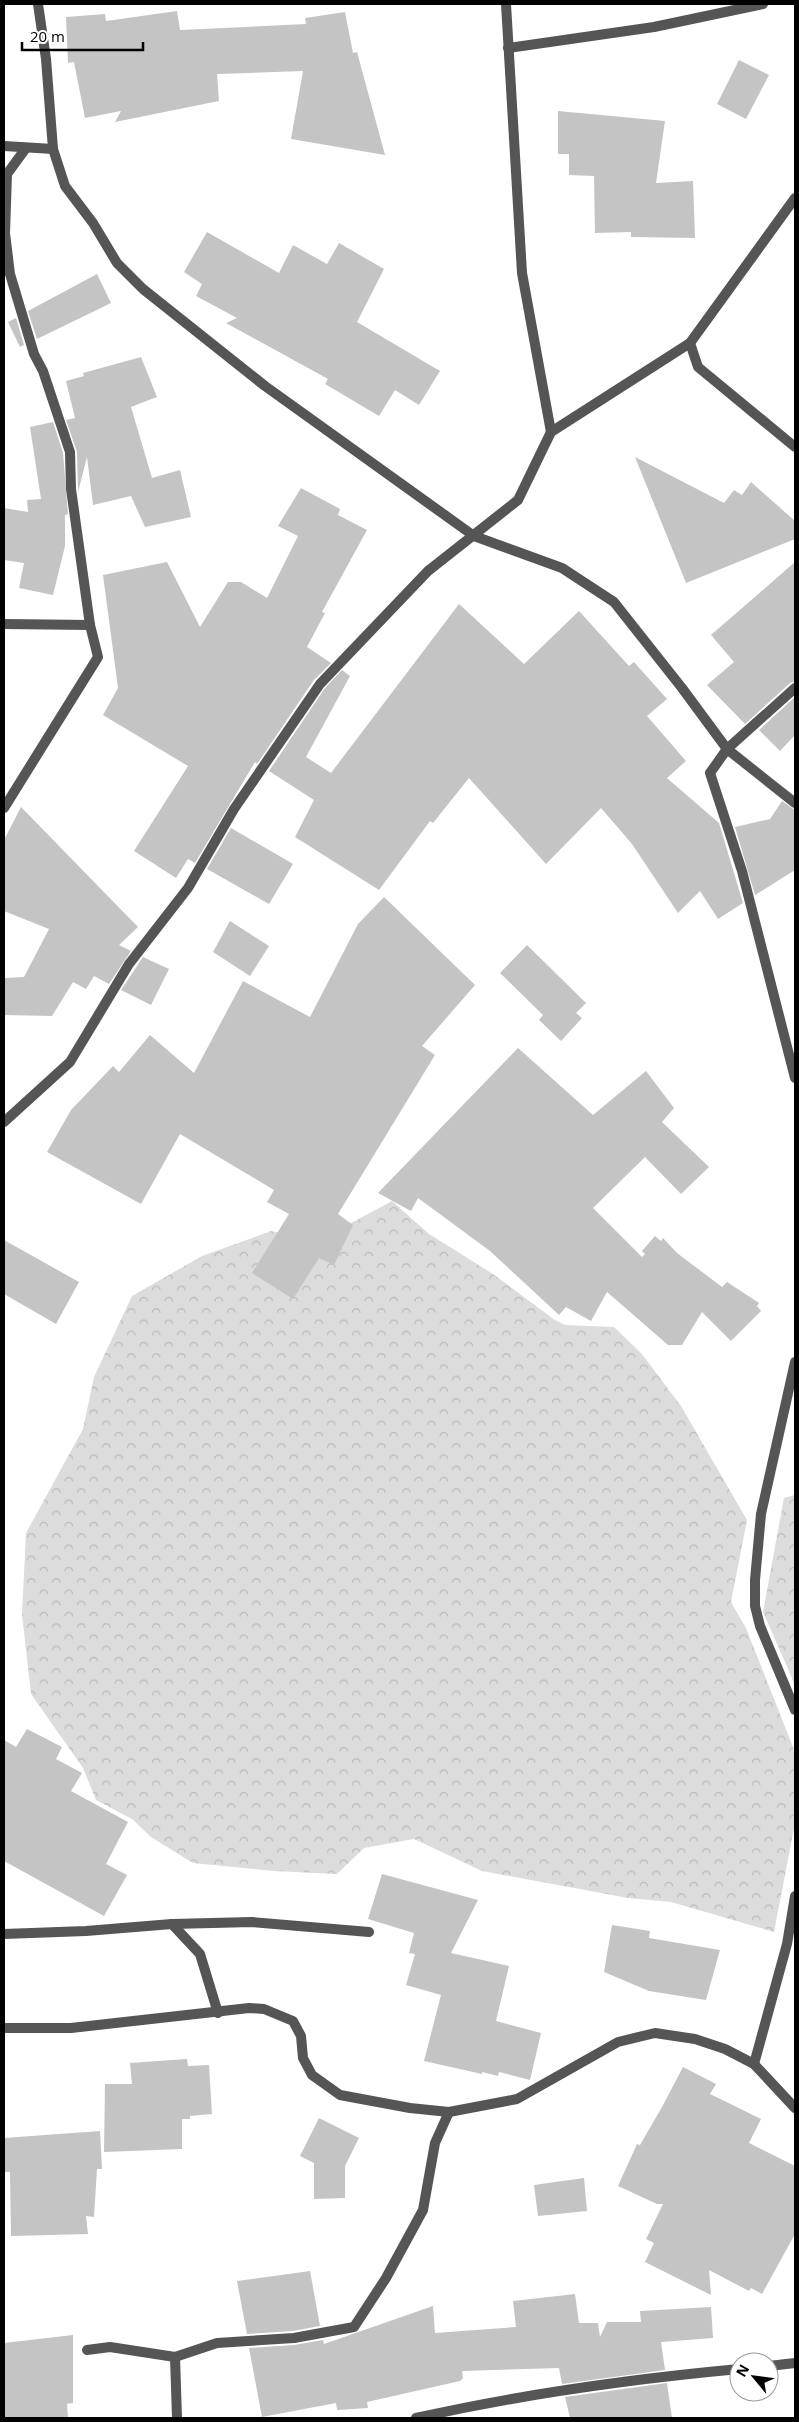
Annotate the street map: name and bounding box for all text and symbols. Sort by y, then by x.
scale bar [22,20,144,52]
text: 20 m [30,26,65,46]
north arrow [729,2352,779,2402]
text: N [731,2361,753,2380]

